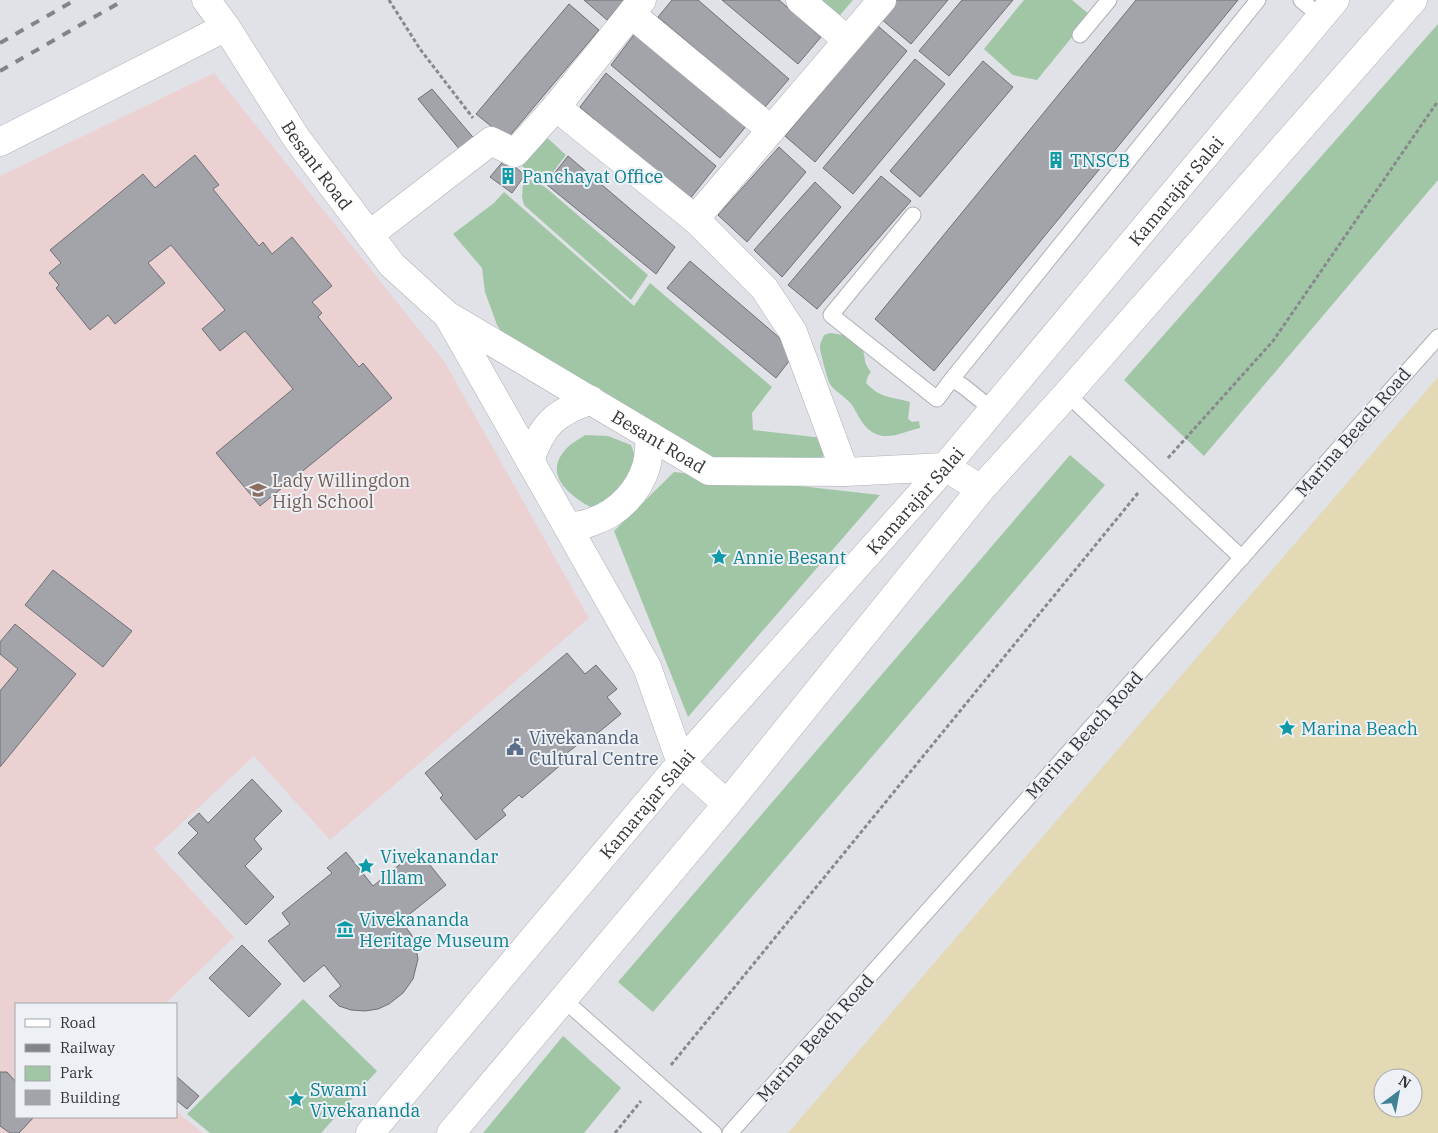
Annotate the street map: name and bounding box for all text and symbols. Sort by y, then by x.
street label: Besant Road [277,116,358,214]
street label: Kamarajar Salai [1123,131,1228,250]
place label: TNSCB [1070,149,1130,172]
building icon: TNSCB [1046,150,1066,170]
place label: Panchayat Office [522,165,663,188]
building icon: Panchayat Office [498,166,518,186]
street label: Marina Beach Road [1291,363,1416,501]
street label: Besant Road [608,404,710,478]
street label: Kamarajar Salai [861,442,969,559]
place label: Lady Willingdon High School [272,469,410,513]
school or university icon: Lady Willingdon High School [248,480,268,500]
place label: Annie Besant [733,546,846,569]
place icon: Annie Besant [709,547,729,567]
street label: Marina Beach Road [1021,666,1147,804]
place label: Marina Beach [1301,717,1418,740]
place icon: Marina Beach [1277,718,1297,738]
place label: Vivekananda Cultural Centre [529,726,659,770]
public building icon: Vivekananda Cultural Centre [505,737,525,757]
street label: Kamarajar Salai [594,744,700,863]
place label: Vivekanandar Illam [380,845,498,889]
place icon: Vivekanandar Illam [356,856,376,876]
place label: Vivekananda Heritage Museum [359,908,510,952]
museum icon: Vivekananda Heritage Museum [335,919,355,939]
street label: Marina Beach Road [752,969,878,1107]
legend [15,1003,178,1118]
text: Road [60,1013,96,1032]
text: Railway [60,1038,115,1057]
text: Park [60,1063,93,1082]
north arrow [1373,1068,1423,1118]
text: N [1395,1071,1414,1093]
place label: Swami Vivekananda [310,1078,420,1122]
text: Building [60,1088,120,1107]
place icon: Swami Vivekananda [286,1089,306,1109]

